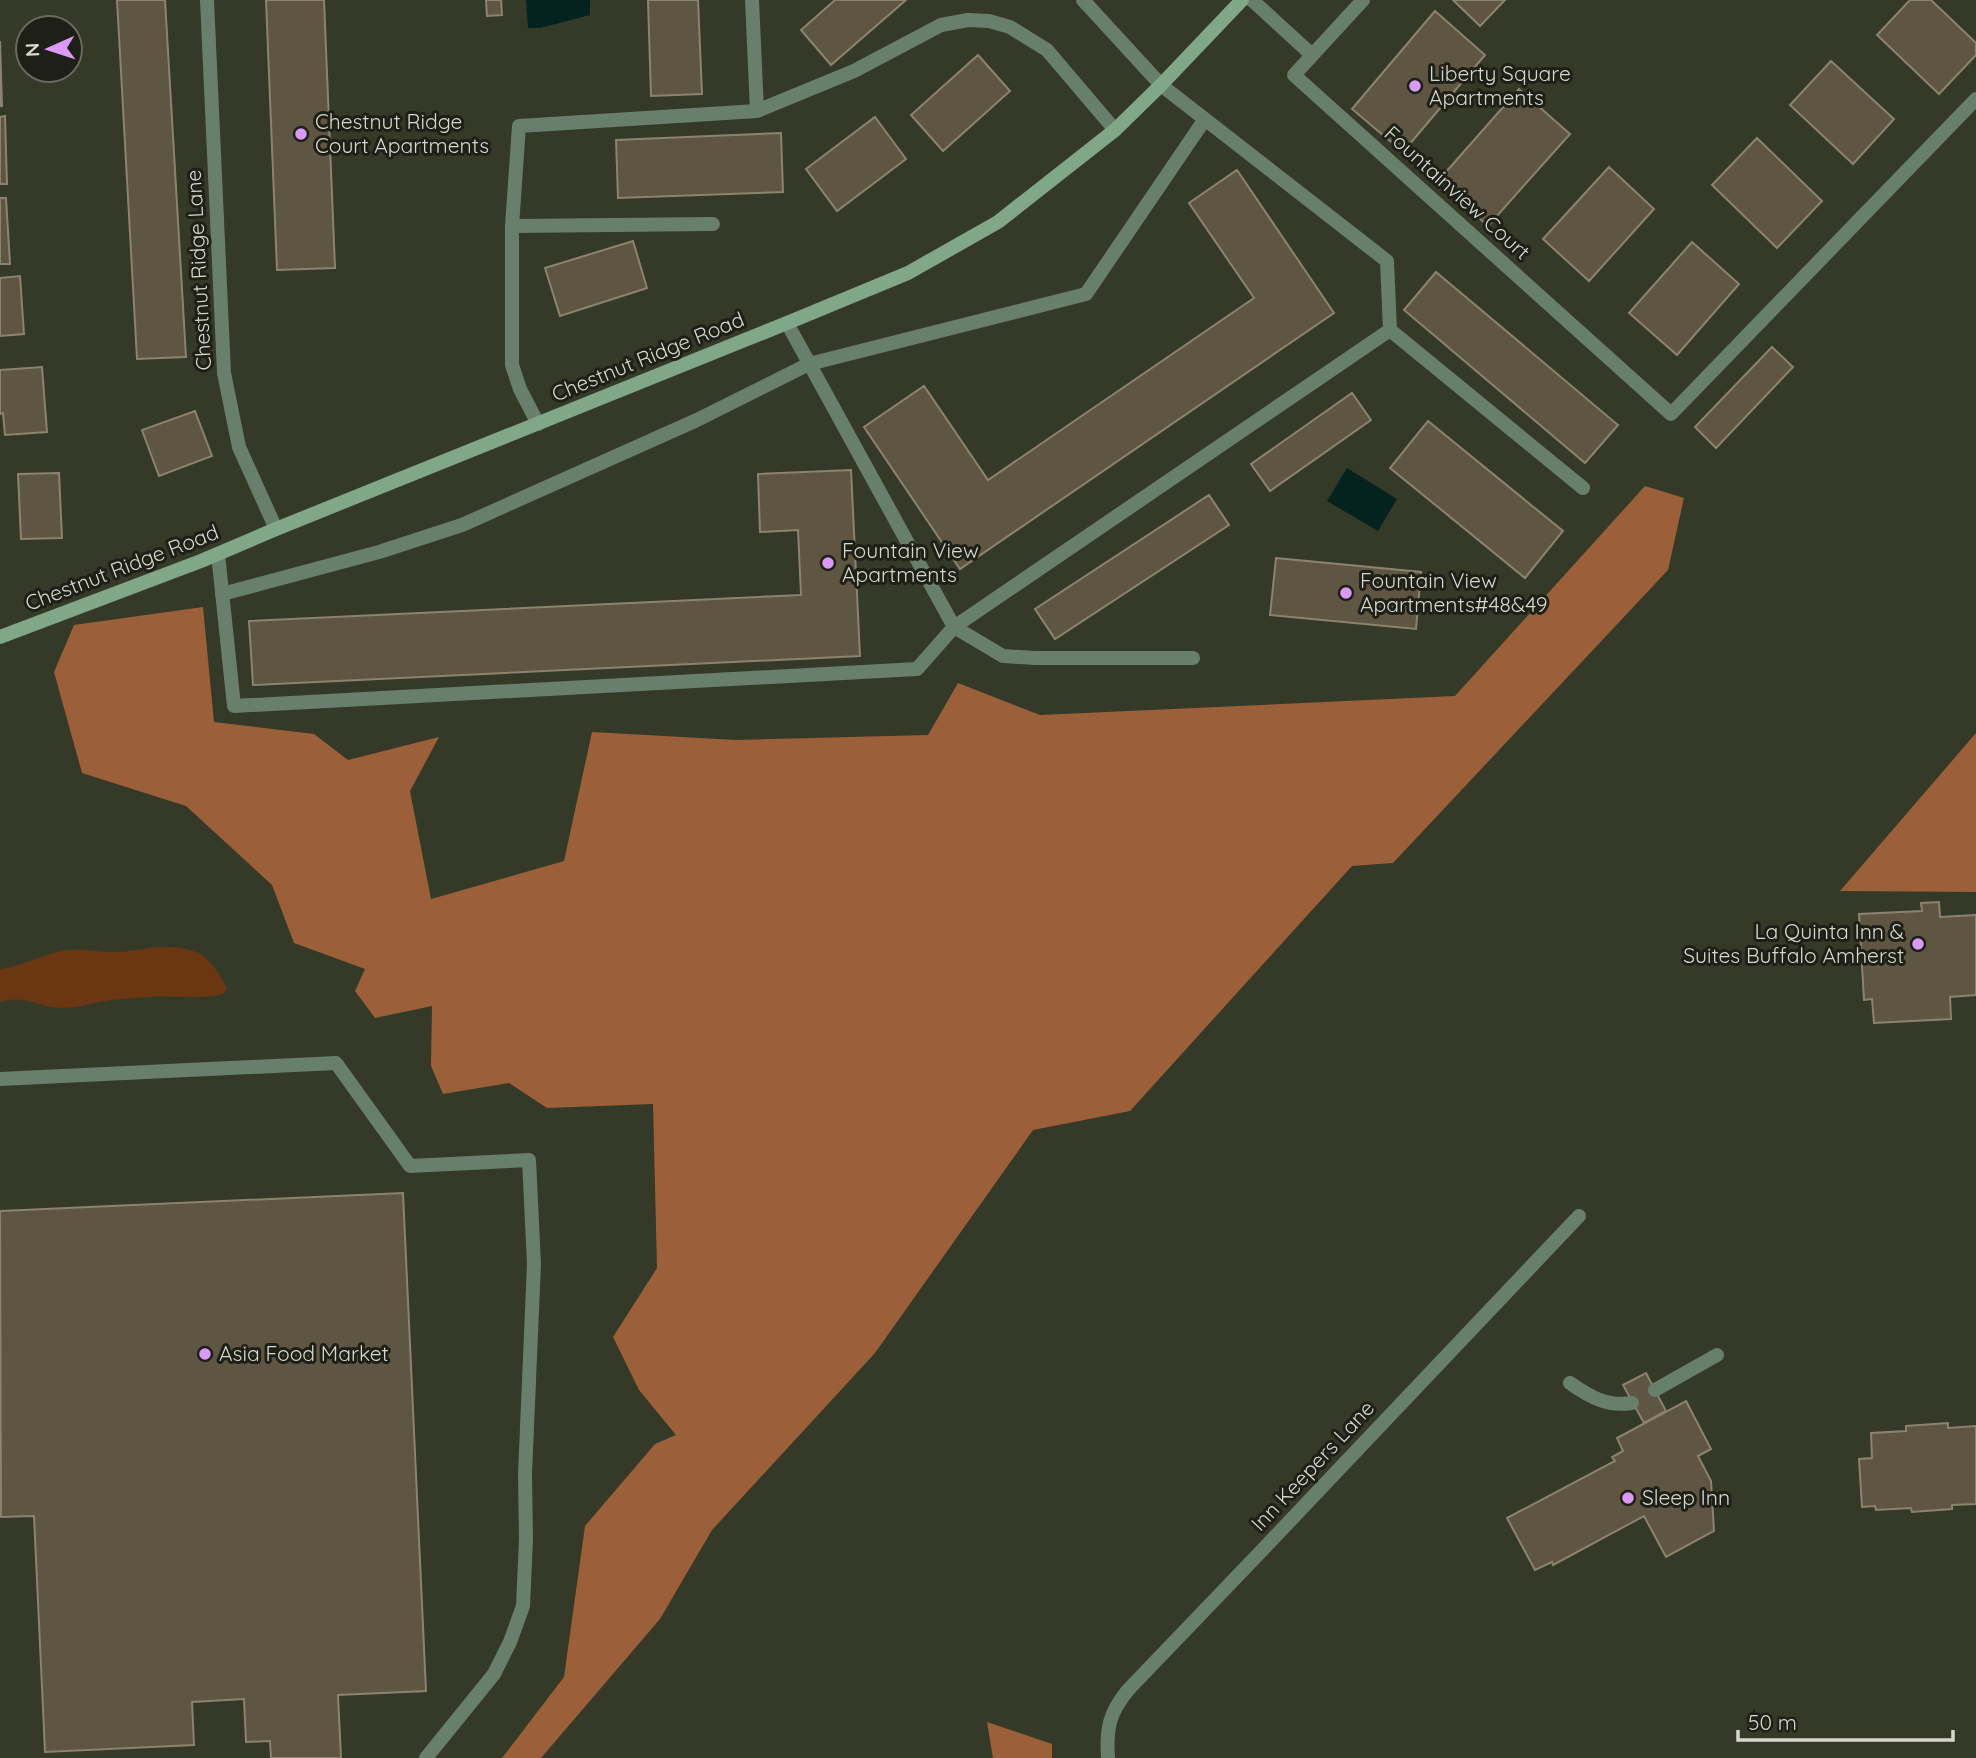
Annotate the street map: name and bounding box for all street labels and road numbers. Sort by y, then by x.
street label: Fountainview Court [1379,120,1536,265]
street label: Chestnut Ridge Lane [180,169,216,371]
street label: Chestnut Ridge Road [548,306,748,407]
street label: Chestnut Ridge Road [21,518,222,616]
street label: Inn Keepers Lane [1245,1395,1379,1536]

